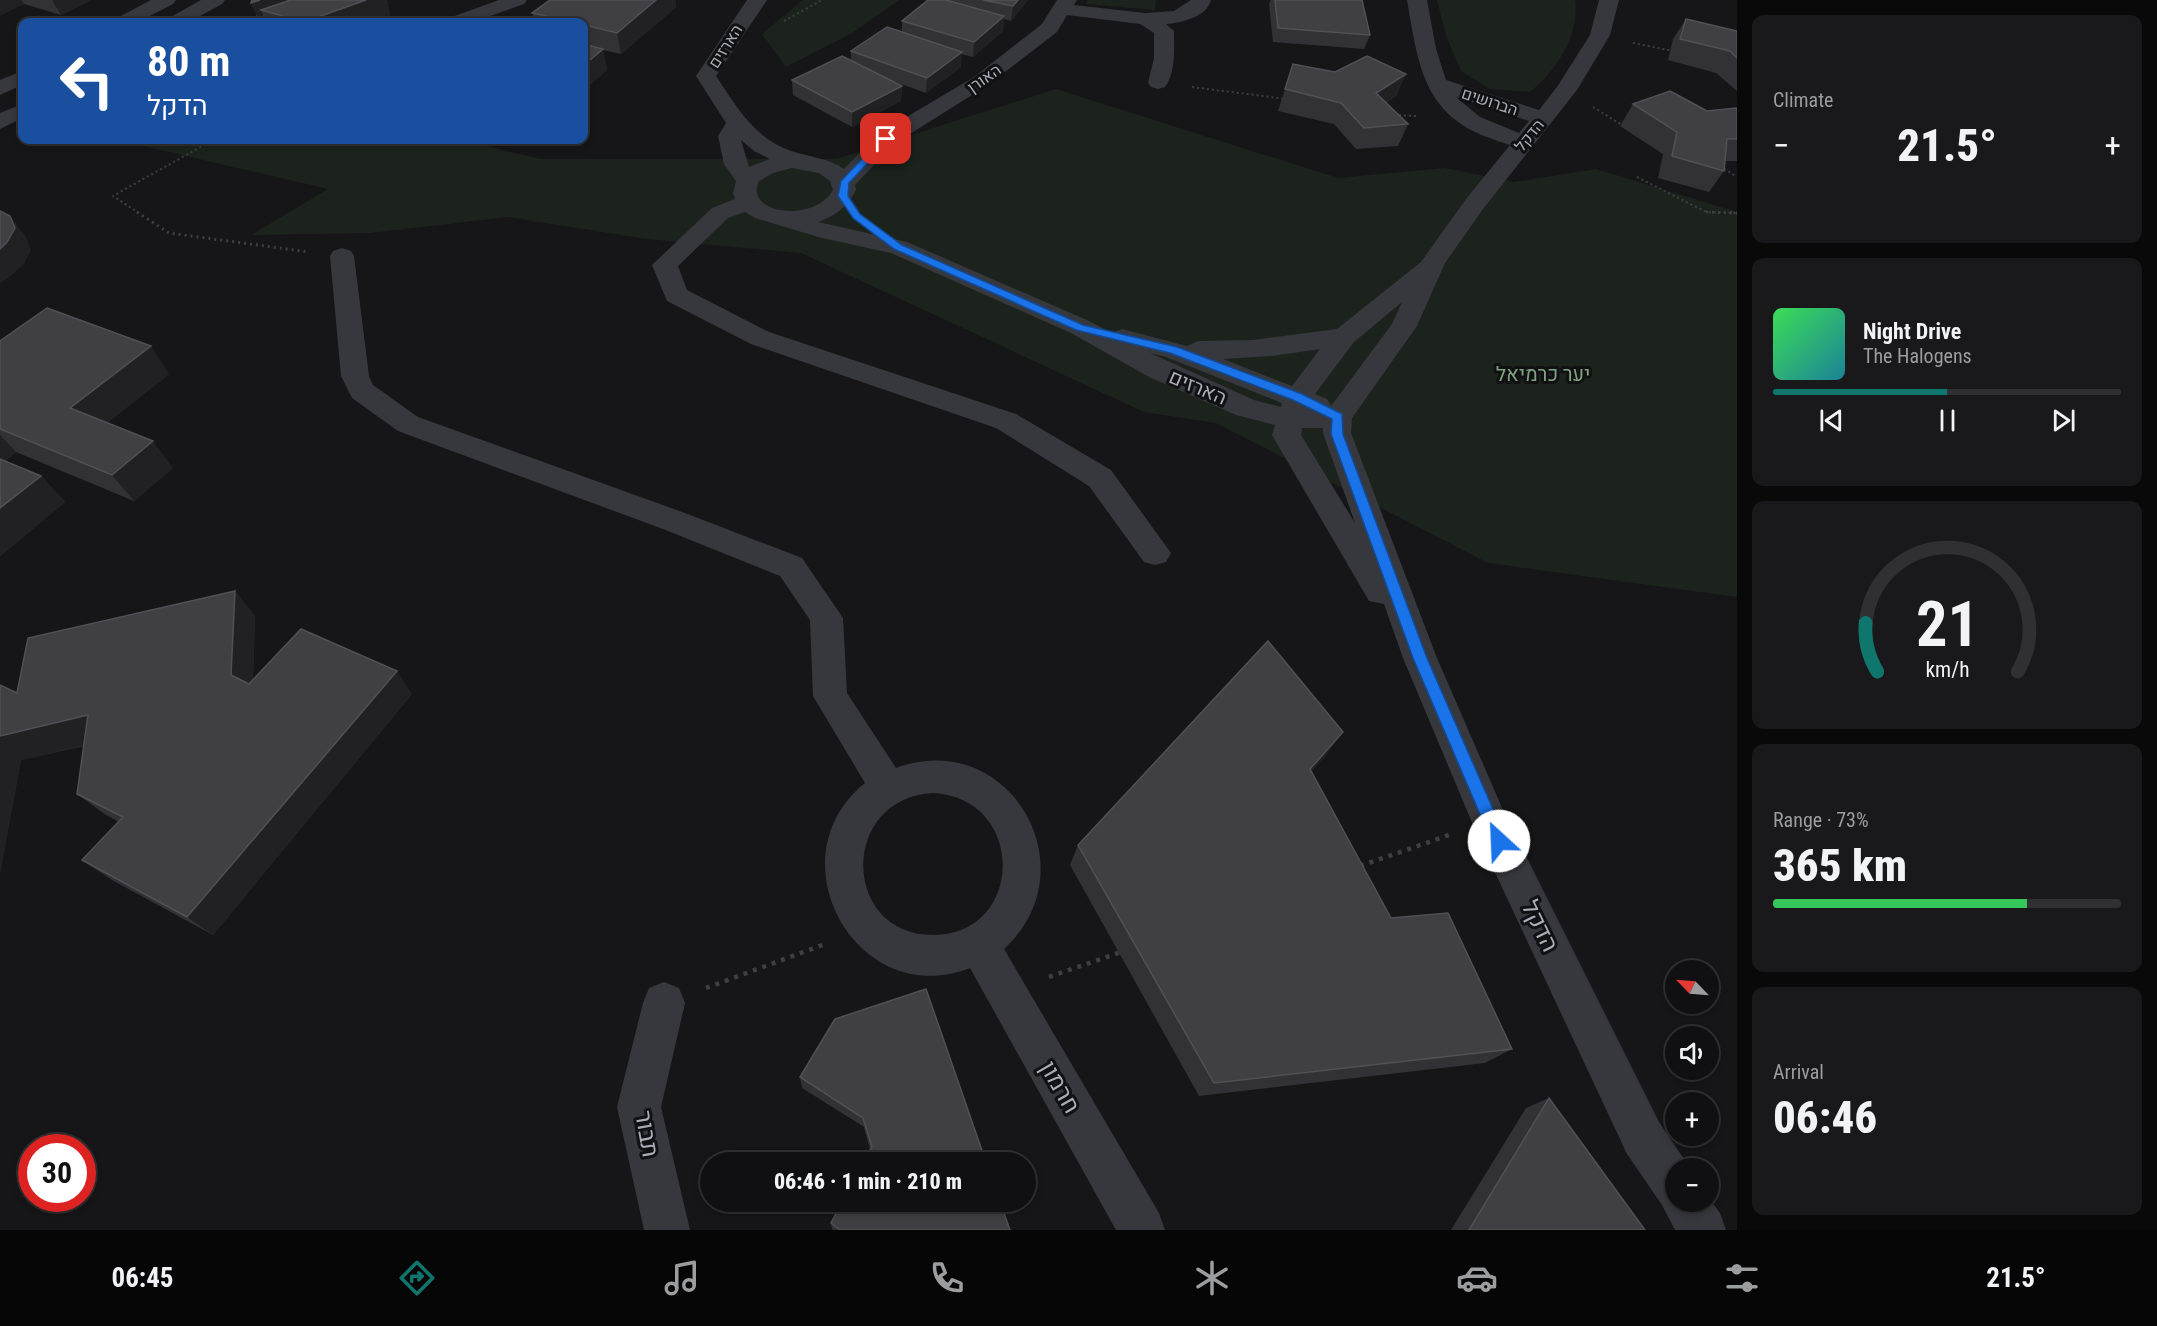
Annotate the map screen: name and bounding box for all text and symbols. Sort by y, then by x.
street label: הארזים [704,21,747,72]
text: 80 m [147,37,230,86]
icon: left [48,42,126,120]
street label: האורן [964,60,1005,97]
street label: הברושים [1459,83,1520,119]
text: Climate [1773,88,1833,112]
text: הדקל [147,90,208,122]
pin [860,113,911,164]
street label: הדקל [1511,115,1548,155]
text: 21.5° [1897,119,1997,172]
icon: arrive [869,122,902,155]
text: − [1773,126,1790,165]
text: + [2105,126,2121,165]
text: Night Drive [1863,319,1961,344]
text: The Halogens [1863,344,1972,368]
park label: יער כרמיאל [1496,362,1590,386]
street label: הארזים [1166,364,1230,410]
icon: previous [1815,404,1848,437]
icon: pause [1931,404,1964,437]
icon: next [2047,404,2080,437]
text: 21 [1915,588,1979,661]
text: km/h [1925,657,1969,682]
text: Range · 73% [1773,808,1869,832]
position arrow [1467,809,1531,873]
text: 365 km [1773,839,1907,892]
street label: הדקל [1516,896,1564,956]
north arrow [1665,960,1719,1014]
map controls [1665,960,1719,1212]
button: sound [1665,1026,1719,1080]
street label: חרמון [1034,1056,1086,1118]
text: Arrival [1773,1060,1824,1084]
text: 06:46 [1773,1091,1877,1144]
button: + [1665,1092,1719,1146]
street label: תבור [629,1109,665,1159]
speed limit sign: 30 [18,1134,96,1212]
button: − [1665,1158,1719,1212]
text: 06:46 · 1 min · 210 m [774,1169,962,1194]
icon: directions [396,1257,438,1299]
icon: music [661,1257,703,1299]
icon: phone [926,1257,968,1299]
icon: climate [1191,1257,1233,1299]
icon: car [1456,1257,1498,1299]
icon: filters [1721,1257,1763,1299]
text: 06:45 [111,1262,173,1294]
text: 21.5° [1986,1262,2046,1294]

